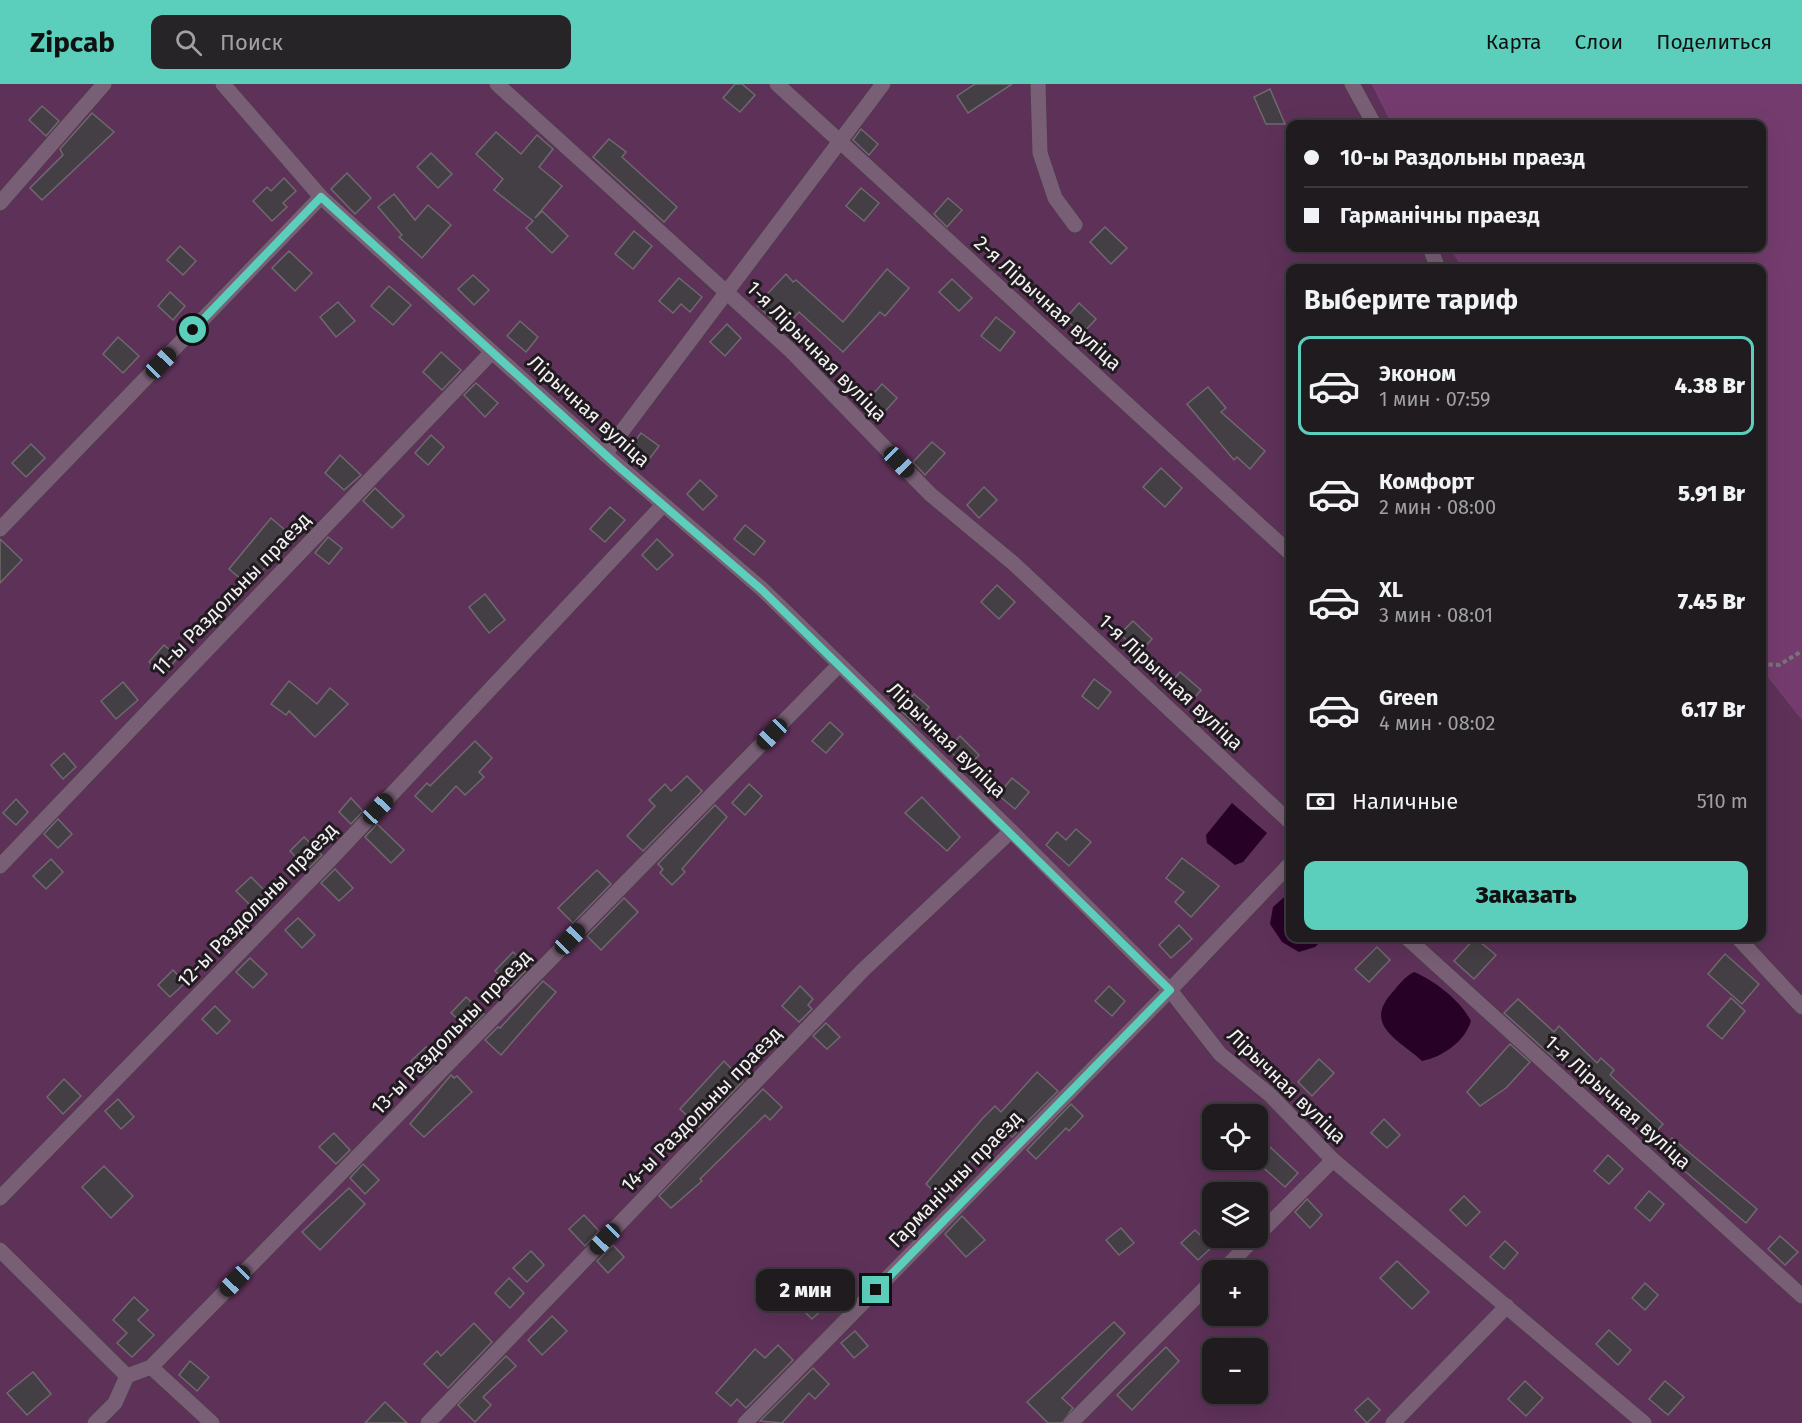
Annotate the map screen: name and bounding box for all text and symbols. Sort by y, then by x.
search box [151,15,571,69]
text: Zipcab [30,26,115,59]
icon: search [172,26,205,59]
text: Поиск [220,29,283,56]
text: Карта [1486,29,1542,55]
text: Слои [1575,29,1623,55]
text: Поделиться [1656,29,1772,55]
text: 10-ы Раздольны праезд [1340,144,1585,171]
text: Гарманічны праезд [1340,202,1539,229]
street label: 2-я Лірычная вуліца [969,231,1127,375]
street label: 1-я Лірычная вуліца [742,276,892,426]
text: Выберите тариф [1304,284,1518,316]
route start [179,316,206,343]
car [142,344,180,382]
street label: Лірычная вуліца [523,350,655,472]
icon: car [1307,359,1361,413]
text: Эконом [1379,360,1456,387]
text: 4.38 Br [1675,372,1745,399]
text: 1 мин · 07:59 [1379,387,1490,411]
car [880,443,918,481]
icon: car [1307,467,1361,521]
text: Комфорт [1379,468,1474,495]
text: 5.91 Br [1678,480,1745,507]
text: 2 мин · 08:00 [1379,495,1496,519]
street label: 11-ы Раздольны праезд [147,507,315,681]
icon: car [1307,575,1361,629]
text: XL [1379,576,1403,603]
text: 7.45 Br [1678,588,1745,615]
text: 3 мин · 08:01 [1379,603,1493,627]
street label: 1-я Лірычная вуліца [1094,609,1248,755]
street label: Лірычная вуліца [883,677,1011,803]
icon: car [1307,683,1361,737]
text: Green [1379,684,1438,711]
text: 6.17 Br [1681,696,1745,723]
text: 4 мин · 08:02 [1379,711,1495,735]
car [753,715,791,753]
icon: cash [1304,785,1337,818]
text: Наличные [1352,788,1458,815]
text: 510 m [1697,789,1748,813]
car [359,790,397,828]
street label: 12-ы Раздольны праезд [172,818,342,992]
button: Заказать [1304,861,1748,930]
car [551,920,589,958]
street label: 13-ы Раздольны праезд [366,945,536,1119]
street label: 14-ы Раздольны праезд [616,1021,786,1197]
street label: Лірычная вуліца [1223,1023,1351,1149]
street label: 1-я Лірычная вуліца [1540,1030,1696,1174]
map controls [1202,1104,1268,1404]
button: locate [1202,1104,1268,1170]
street label: Гарманічны праезд [883,1105,1027,1253]
button: layers [1202,1182,1268,1248]
car [586,1220,624,1258]
button: + [1202,1260,1268,1326]
car [216,1262,254,1300]
callout: 2 мин [756,1269,855,1311]
route end [862,1276,889,1303]
text: 2 мин [780,1278,831,1302]
button: − [1202,1338,1268,1404]

